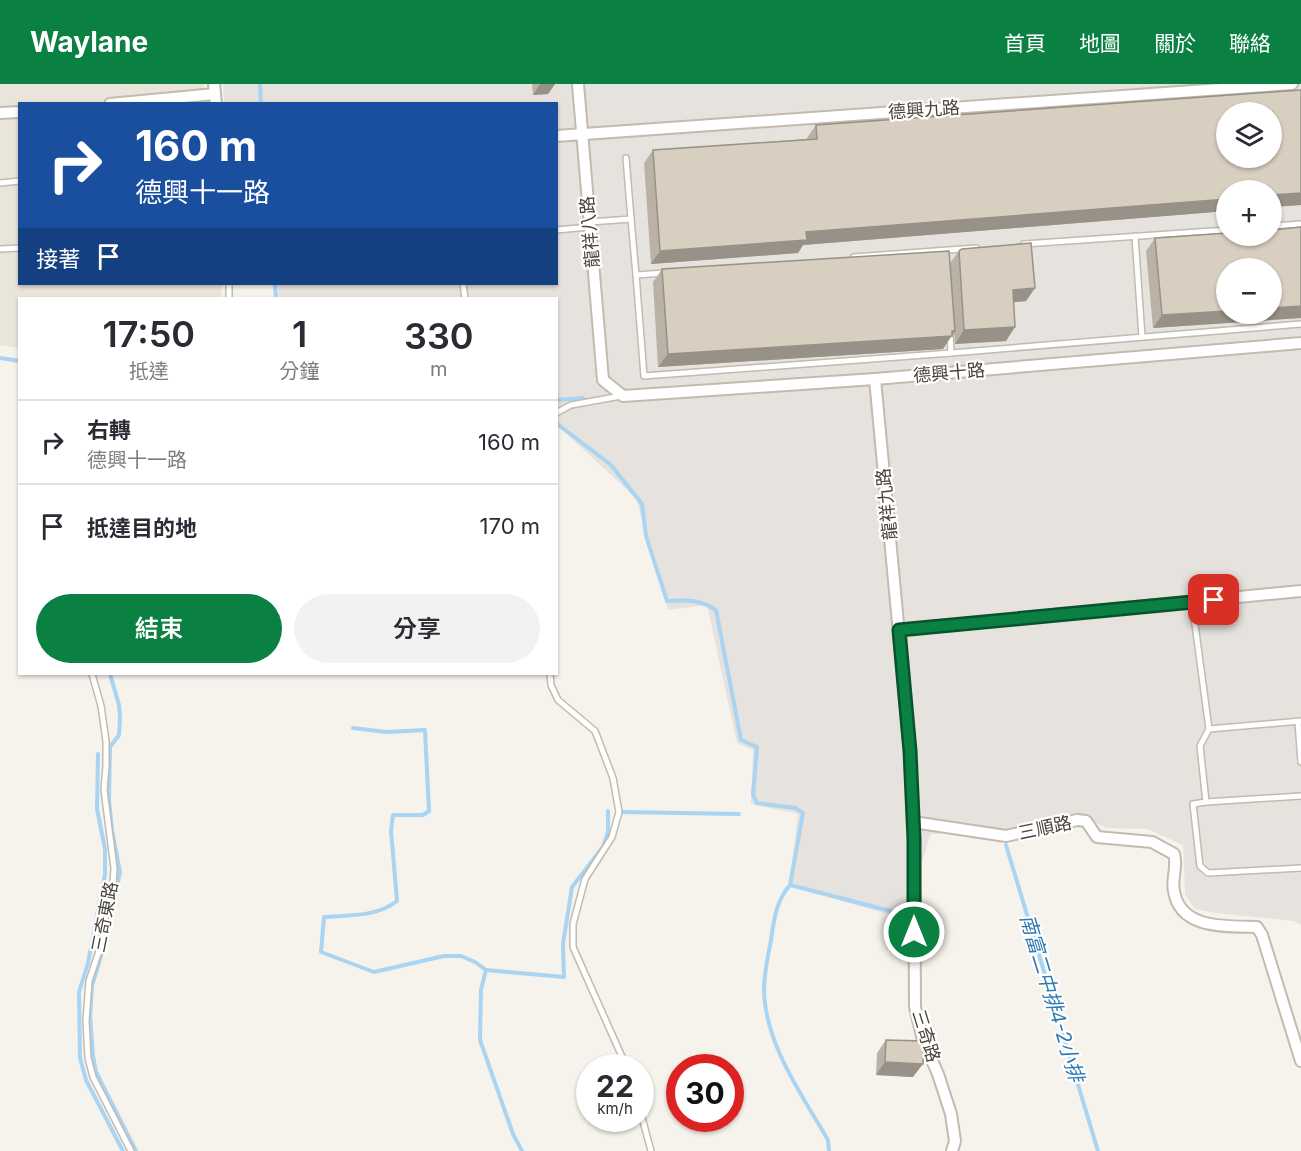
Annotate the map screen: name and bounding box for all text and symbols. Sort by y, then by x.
text: Waylane [30,25,148,59]
text: 首頁 [1004,31,1046,56]
text: 地圖 [1079,31,1121,56]
text: 關於 [1154,31,1196,56]
text: 聯絡 [1229,31,1271,56]
street label: 德興九路 [887,97,961,122]
map controls [1216,102,1282,324]
button: layers [1216,102,1282,168]
text: 160 m [135,120,257,171]
icon: right [36,126,114,204]
text: 德興十一路 [135,176,270,209]
button: + [1216,180,1282,246]
street label: 龍祥八路 [576,195,603,269]
icon: arrive [92,240,125,273]
text: 接著 [36,246,80,272]
button: − [1216,258,1282,324]
text: 17:50 [102,312,195,356]
text: 1 [292,312,307,356]
text: 330 [404,314,474,358]
text: m [430,357,448,381]
text: 抵達 [129,359,169,383]
text: 分鐘 [280,359,320,383]
street label: 德興十路 [912,359,986,386]
text: 右轉 [87,417,131,443]
icon: right [36,426,69,459]
text: 160 m [478,429,540,455]
text: 德興十一路 [87,448,187,472]
street label: 龍祥九路 [872,467,901,541]
icon: arrive [36,510,69,543]
text: 170 m [480,513,540,539]
text: 抵達目的地 [87,515,197,541]
pin [1188,574,1239,625]
icon: arrive [1197,583,1230,616]
button: 結束 [36,594,282,663]
button: 分享 [294,594,540,663]
street label: 三順路 [1016,812,1073,843]
street label: 三奇東路 [87,880,122,954]
position arrow [882,900,946,964]
water label: 南富二中排4-2小排 [1015,911,1090,1087]
street label: 三奇路 [909,1007,944,1065]
speed limit sign: 30 [666,1054,744,1132]
text: 22 [596,1068,634,1104]
text: km/h [597,1099,633,1118]

